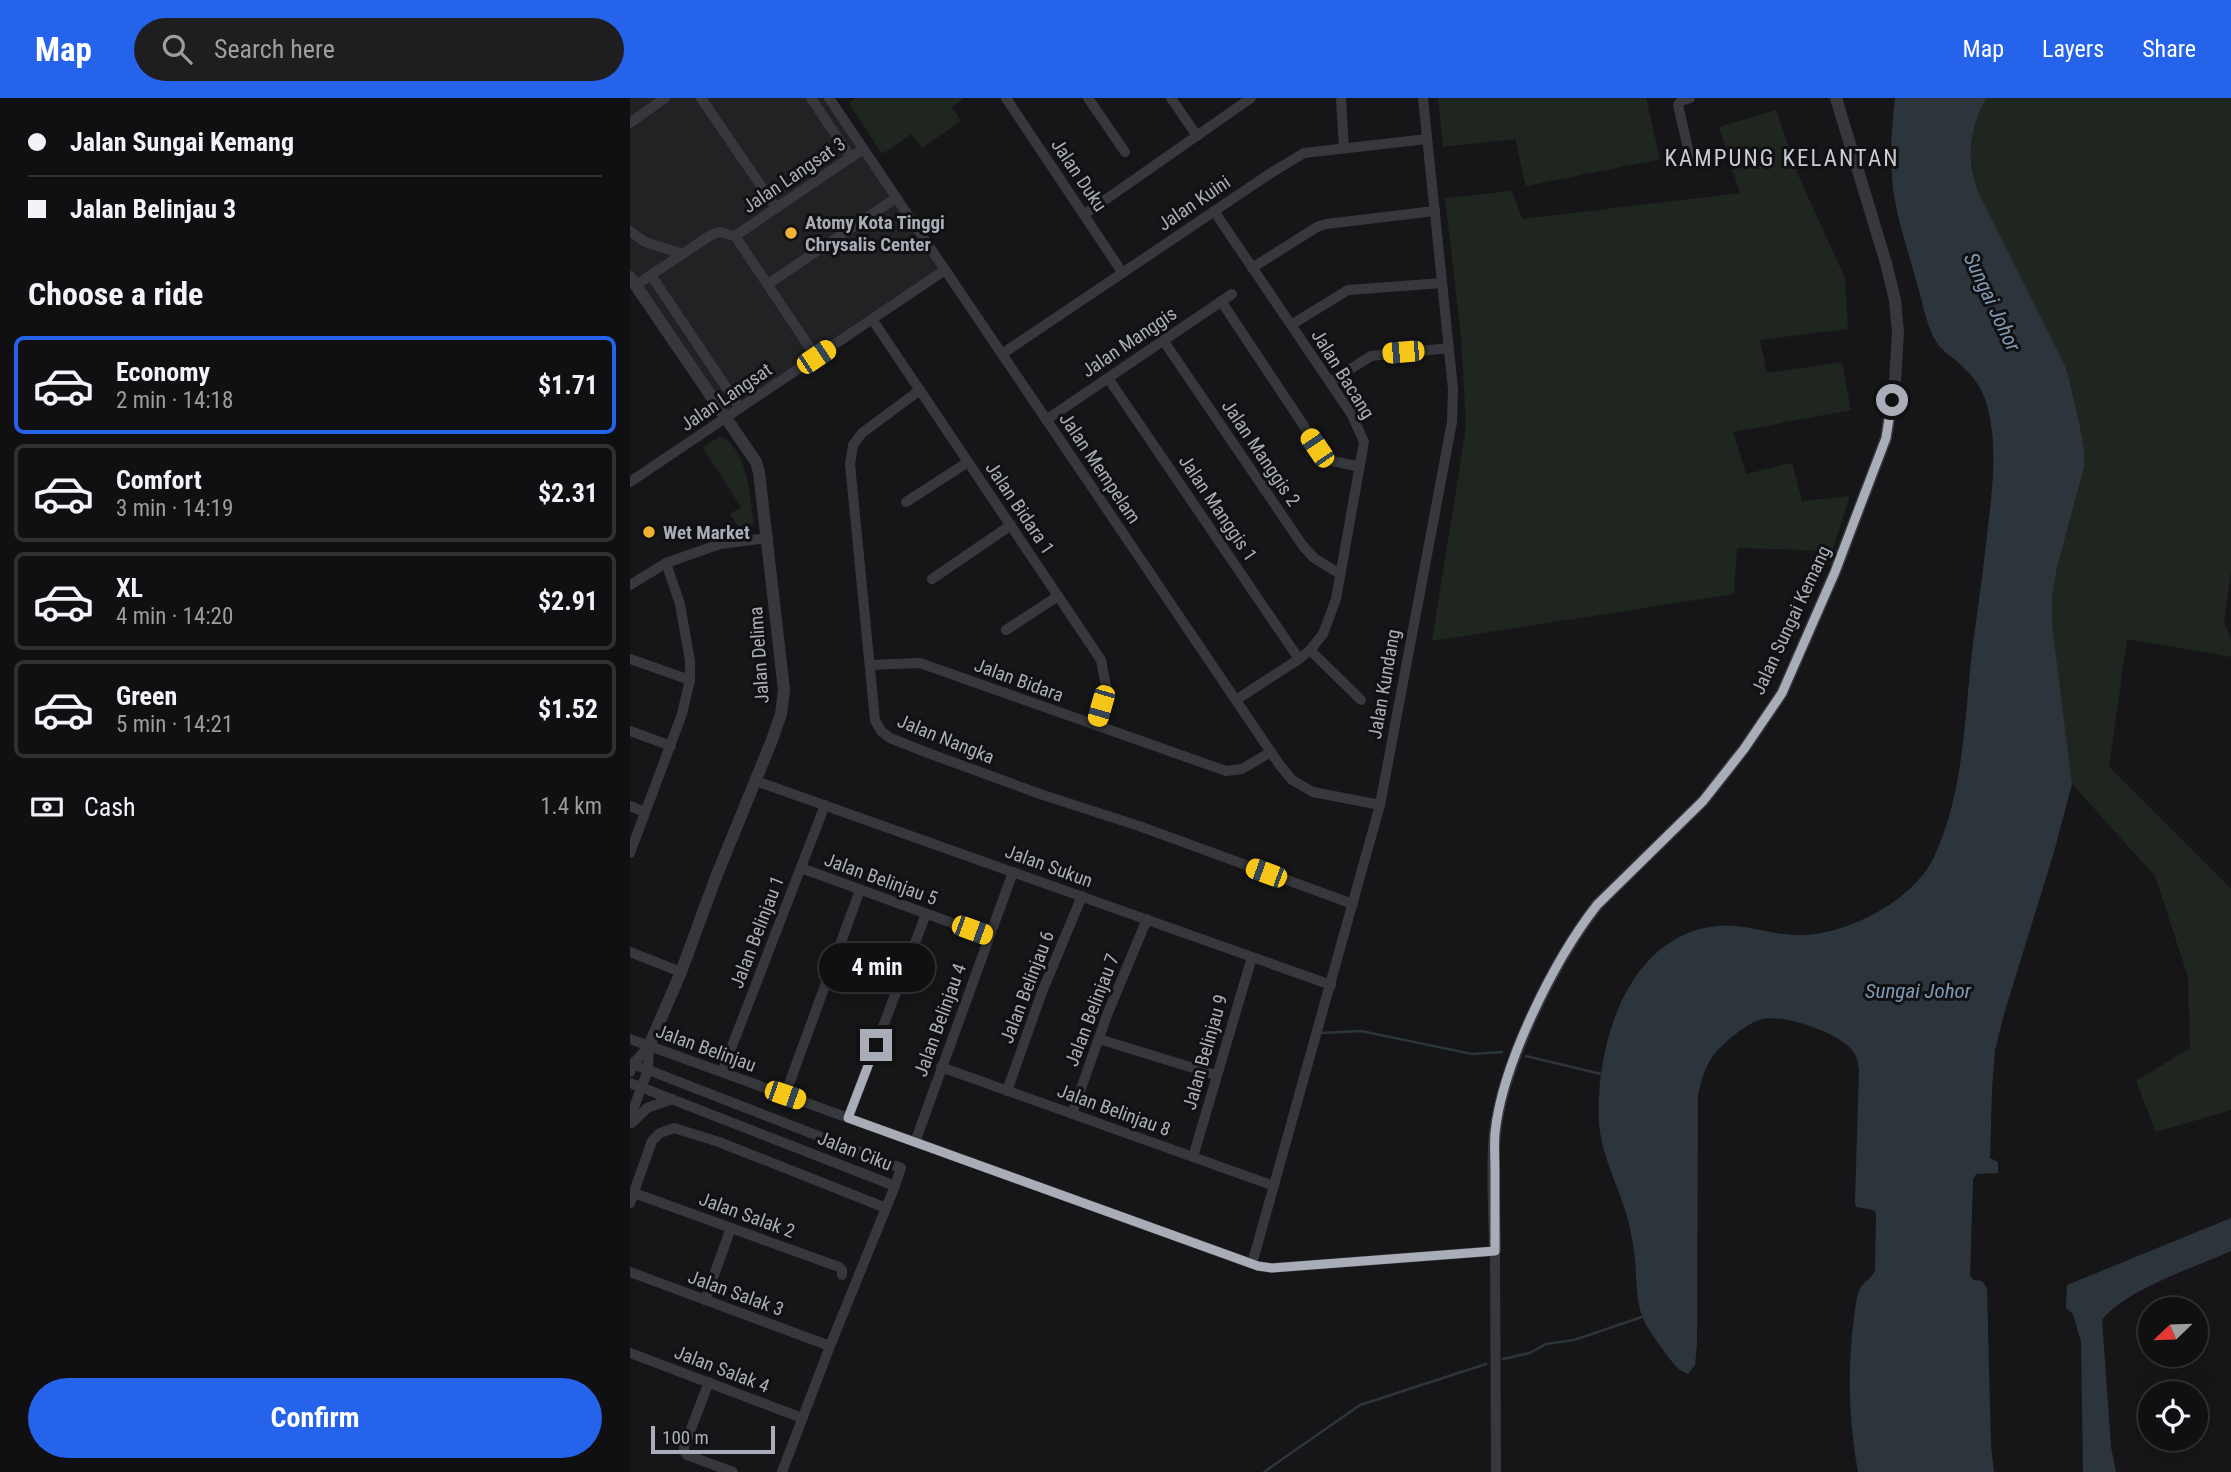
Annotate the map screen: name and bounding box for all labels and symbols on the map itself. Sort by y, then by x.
street label: Jalan Langsat 3 [738,132,850,218]
street label: Jalan Duku [1046,134,1112,216]
district label: KAMPUNG KELANTAN [1665,145,1899,172]
street label: Jalan Kuini [1153,170,1235,236]
place label: Atomy Kota Tinggi Chrysalis Center [805,211,945,256]
marker: Atomy Kota Tinggi Chrysalis Center [783,225,799,241]
water label: Sungai Johor [1959,249,2026,356]
street label: Jalan Manggis [1077,302,1181,382]
street label: Jalan Bacang [1306,325,1380,423]
car [793,337,840,377]
car [1382,340,1425,364]
street label: Jalan Langsat [676,358,776,436]
route start [1876,384,1908,416]
street label: Jalan Manggis 2 [1217,395,1305,511]
street label: Jalan Mempelam [1054,408,1146,528]
car [1297,425,1338,471]
street label: Jalan Manggis 1 [1174,450,1262,566]
street label: Jalan Bidara 1 [981,457,1059,559]
place label: Wet Market [663,521,750,544]
marker: Wet Market [641,524,657,540]
street label: Jalan Sungai Kemang [1746,542,1836,698]
street label: Jalan Delima [744,606,774,704]
street label: Jalan Kundang [1363,627,1405,741]
street label: Jalan Bidara [971,653,1067,707]
car [1086,683,1117,729]
street label: Jalan Nangka [894,709,998,769]
street label: Jalan Sukun [1002,840,1096,892]
street label: Jalan Belinjau 5 [821,848,941,910]
car [1243,856,1290,890]
street label: Jalan Belinjau 1 [725,872,789,992]
car [949,913,996,947]
street label: Jalan Belinjau 6 [995,927,1059,1047]
callout: 4 min [818,944,934,992]
street label: Jalan Belinjau 7 [1060,950,1124,1070]
street label: Jalan Belinjau 4 [909,960,971,1080]
water label: Sungai Johor [1865,979,1972,1003]
street label: Jalan Belinjau 9 [1178,992,1232,1112]
street label: Jalan Belinjau [653,1019,759,1077]
route end [860,1029,892,1061]
car [762,1078,809,1112]
street label: Jalan Belinjau 8 [1054,1079,1174,1141]
street label: Jalan Ciku [814,1126,896,1176]
street label: Jalan Salak 2 [696,1187,798,1243]
street label: Jalan Salak 3 [685,1265,787,1321]
north arrow [2138,1297,2208,1367]
street label: Jalan Salak 4 [671,1340,773,1398]
scale bar [651,1423,775,1455]

